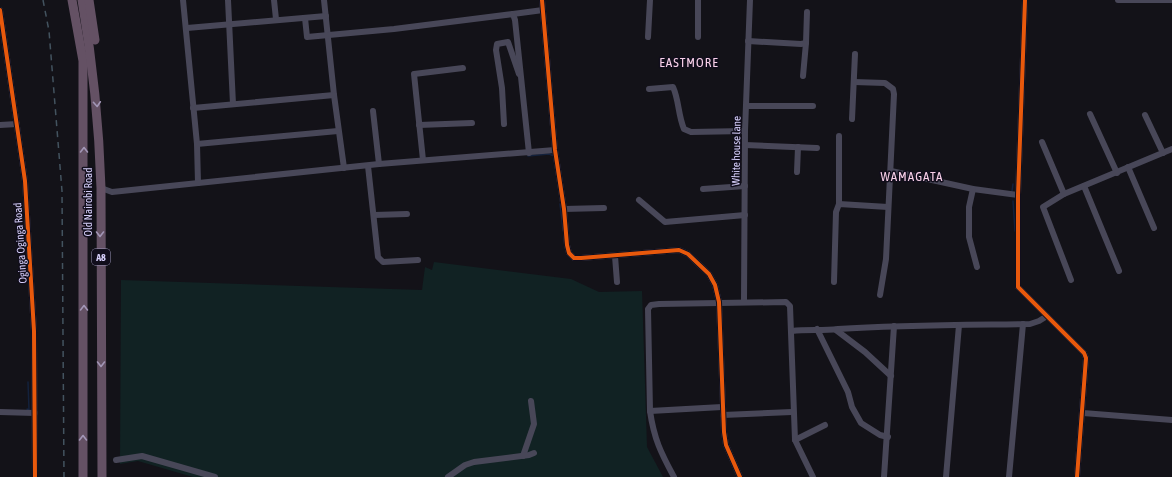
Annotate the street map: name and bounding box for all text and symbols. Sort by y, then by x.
district label: EASTMORE [659,55,719,70]
one-way arrow [92,101,101,107]
street label: White house lane [729,116,743,186]
one-way arrow [80,147,88,153]
street label: Old Nairobi Road [82,168,94,236]
district label: WAMAGATA [881,169,943,184]
street label: Oginga Oginga Road [11,202,29,284]
one-way arrow [96,231,104,237]
road number: A8 [92,249,110,265]
one-way arrow [80,305,88,311]
one-way arrow [97,361,105,367]
one-way arrow [79,435,87,441]

